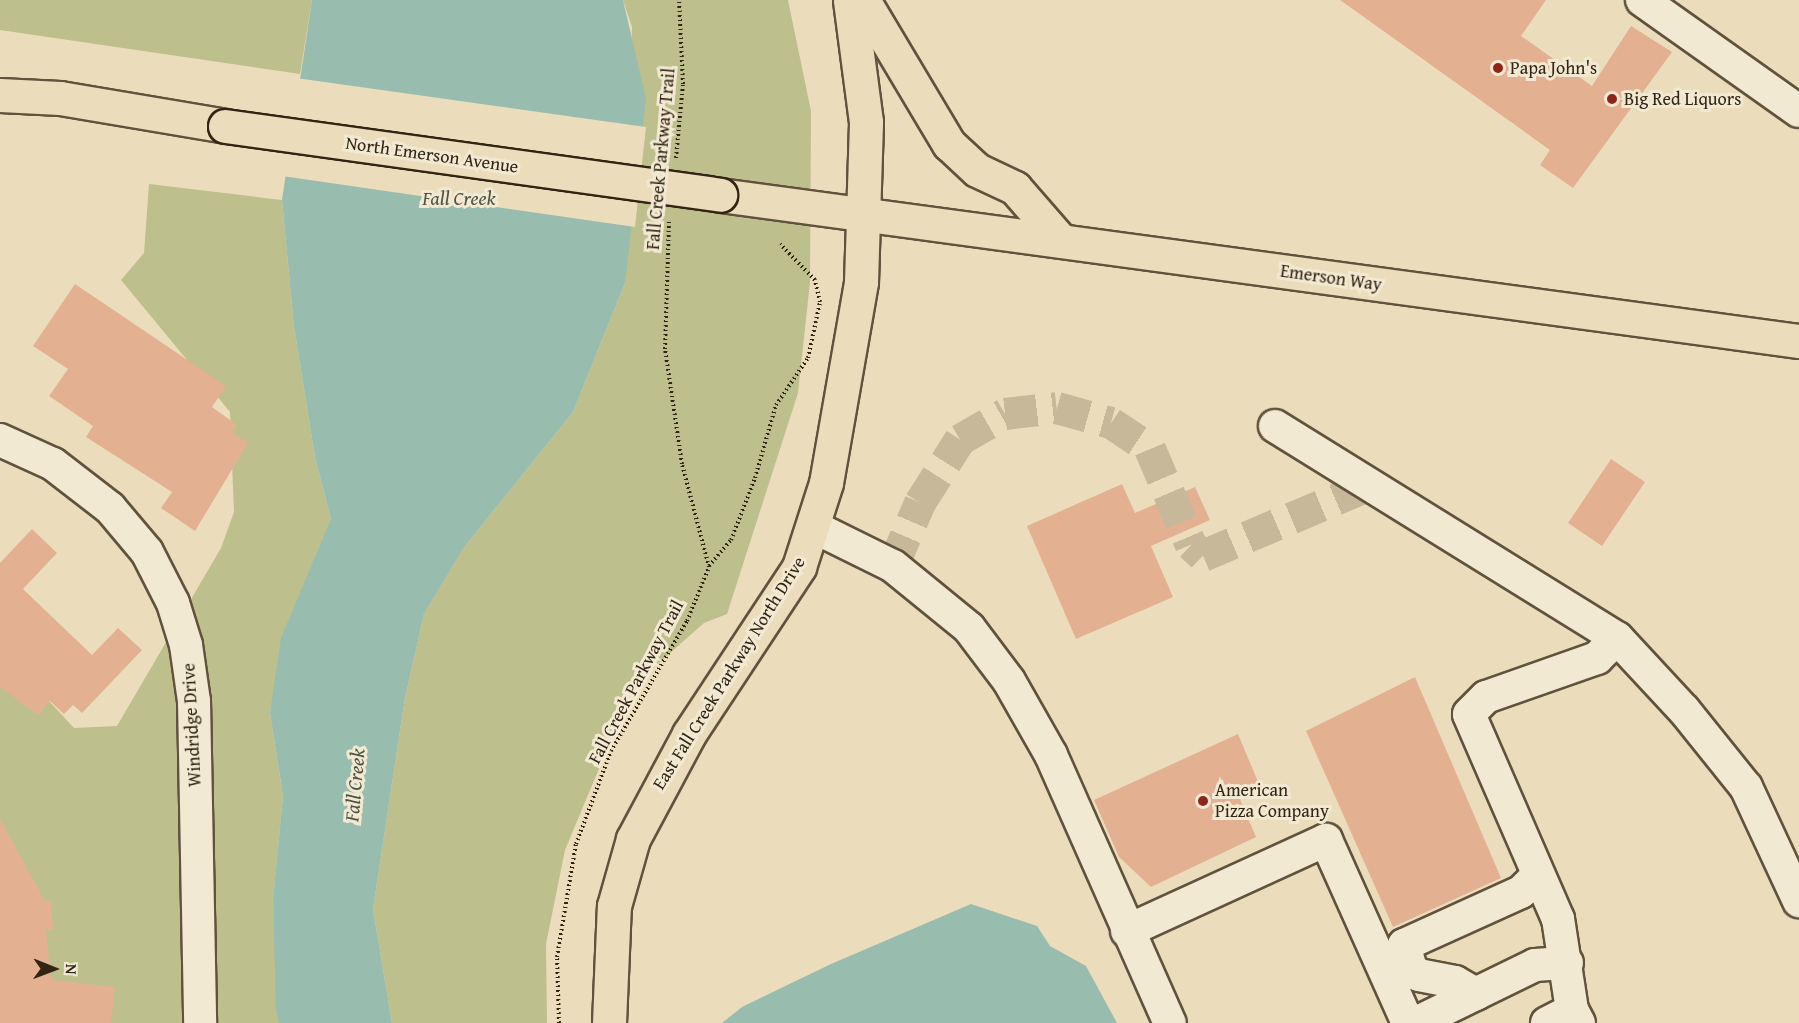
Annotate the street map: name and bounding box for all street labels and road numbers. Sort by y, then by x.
street label: Fall Creek Parkway Trail [642,67,680,251]
street label: North Emerson Avenue [344,132,520,178]
street label: Emerson Way [1279,260,1383,296]
street label: East Fall Creek Parkway North Drive [648,553,810,793]
street label: Fall Creek Parkway Trail [584,596,688,768]
street label: Windridge Drive [178,663,206,787]

